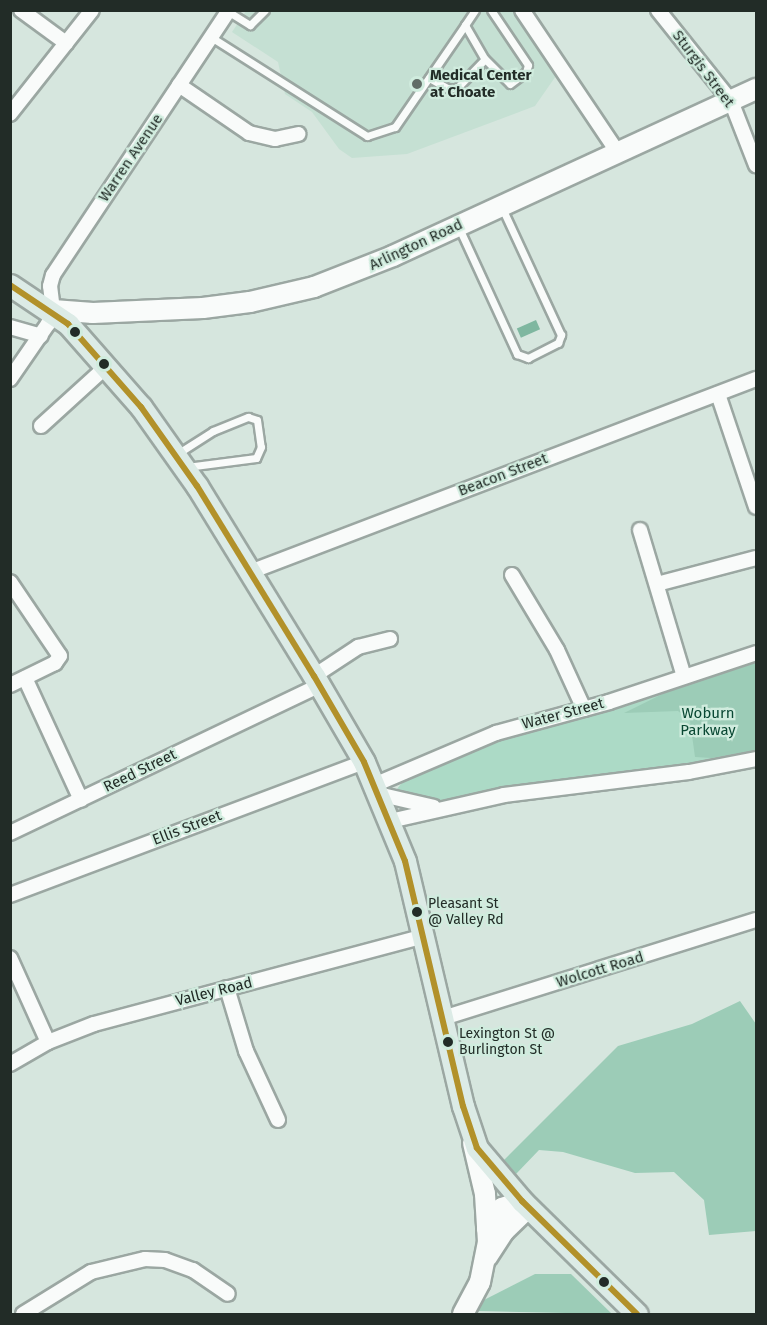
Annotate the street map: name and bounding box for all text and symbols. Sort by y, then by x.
street label: Sturgis Street [668,27,738,111]
place label: Medical Center at Choate [430,66,531,101]
marker: Medical Center at Choate [408,75,426,93]
street label: Warren Avenue [95,111,167,205]
street label: Arlington Road [366,216,466,274]
unlabelled marker [69,326,81,338]
unlabelled marker [98,358,110,370]
street label: Beacon Street [456,450,550,500]
street label: Water Street [520,694,606,734]
park label: Woburn Parkway [680,704,736,739]
street label: Reed Street [101,746,179,796]
street label: Ellis Street [150,807,224,849]
place label: Pleasant St @ Valley Rd [428,896,504,928]
marker: Pleasant St @ Valley Rd [411,906,423,918]
street label: Wolcott Road [554,948,646,992]
street label: Valley Road [174,974,254,1010]
place label: Lexington St @ Burlington St [459,1026,555,1058]
marker: Lexington St @ Burlington St [442,1036,454,1048]
unlabelled marker [598,1276,610,1288]

